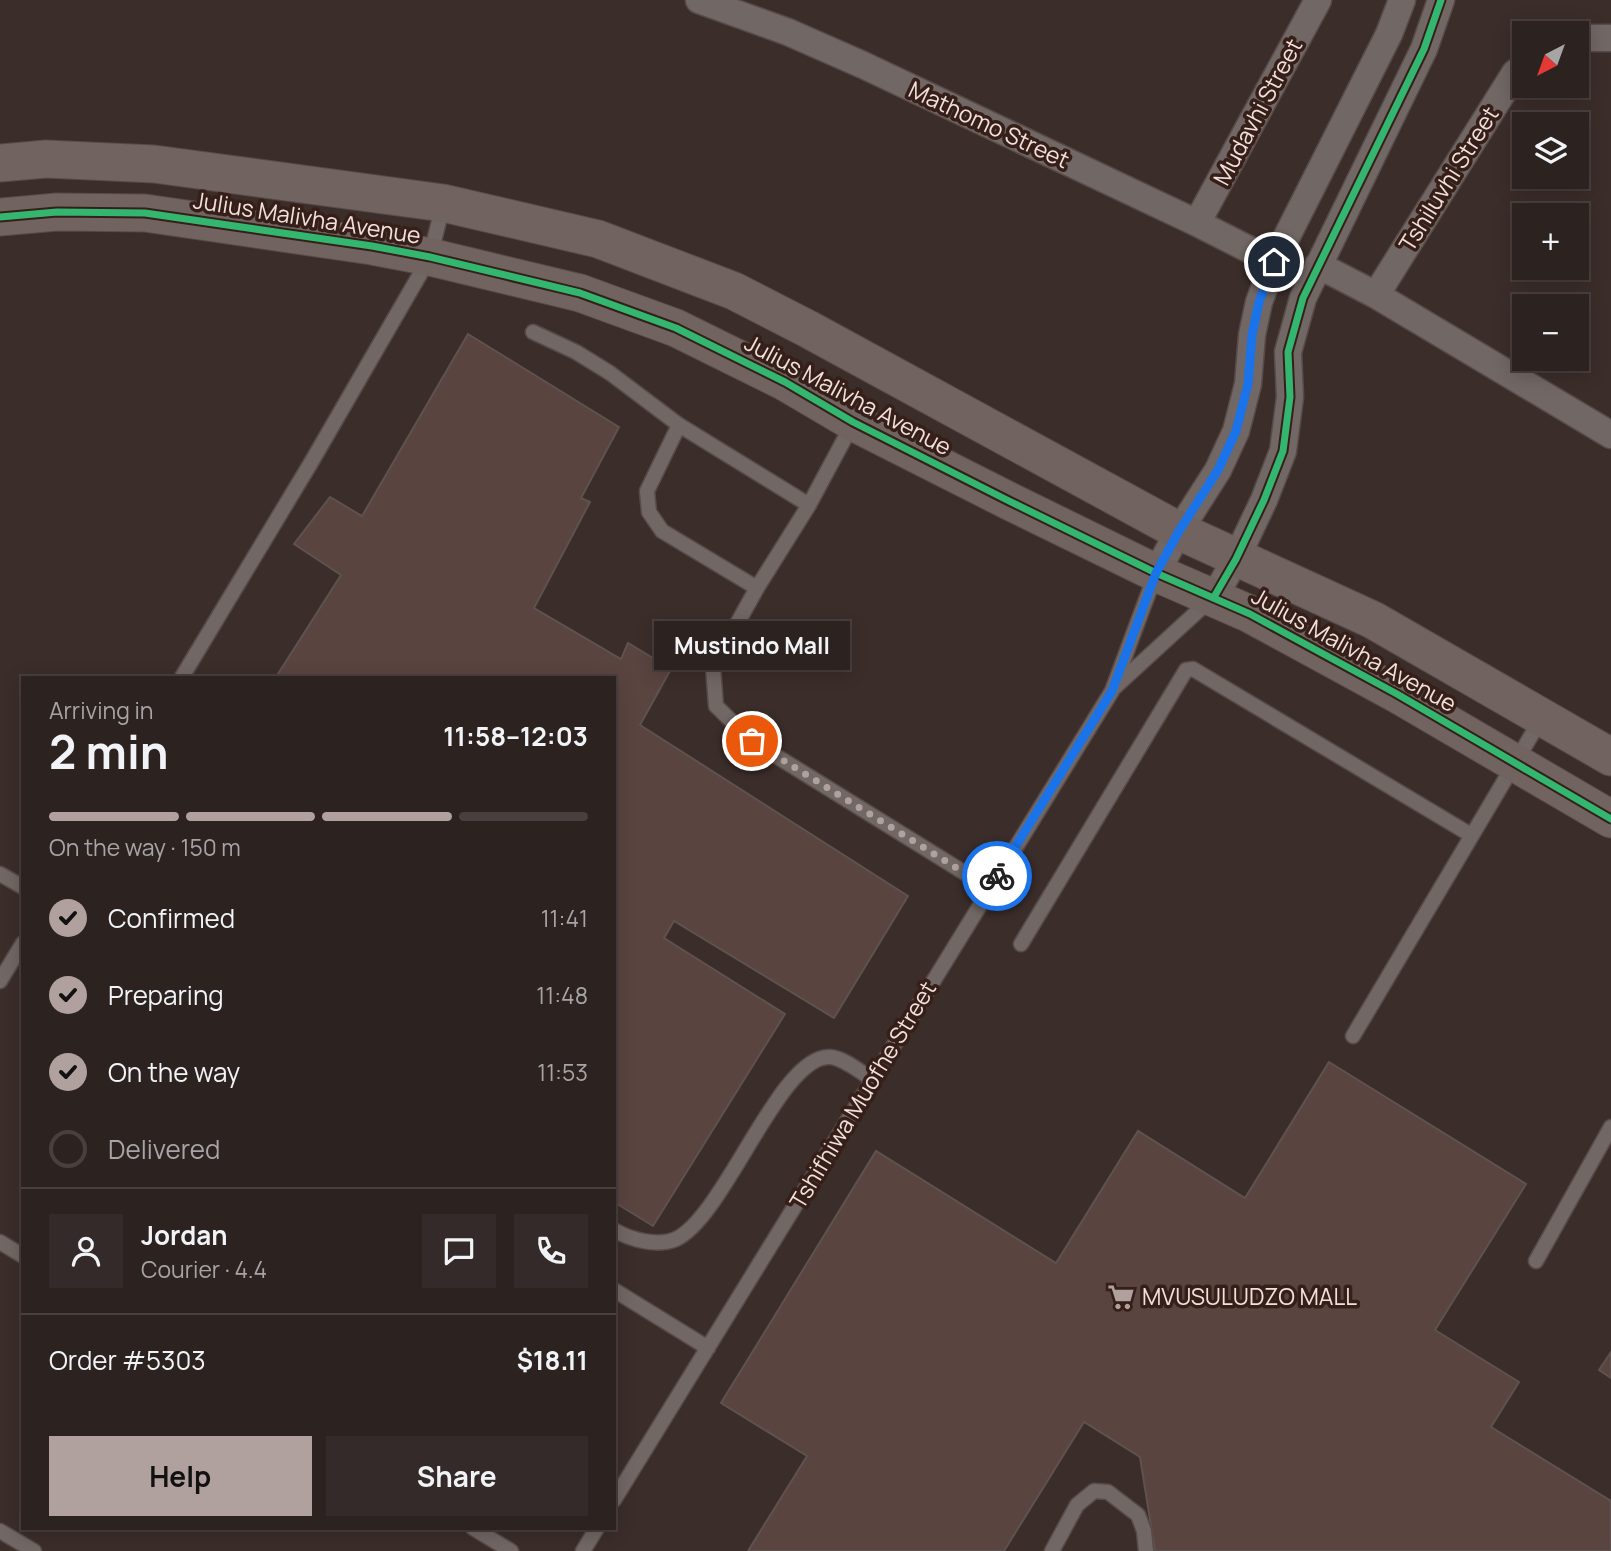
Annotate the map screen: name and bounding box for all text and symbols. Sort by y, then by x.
north arrow [1512,21,1589,98]
map controls [1512,21,1589,371]
street label: Mudavhi Street [1205,33,1309,190]
street label: Mathomo Street [904,73,1075,175]
street label: Tshiluvhi Street [1391,100,1506,257]
button: layers [1512,112,1589,189]
street label: Julius Malivha Avenue [191,183,423,251]
button: + [1512,203,1589,280]
pin [1244,232,1304,292]
icon: home [1255,243,1293,281]
button: − [1512,294,1589,371]
street label: Julius Malivha Avenue [740,326,957,462]
street label: Julius Malivha Avenue [1246,579,1463,719]
callout: Mustindo Mall [654,622,850,671]
text: Mustindo Mall [674,629,830,661]
text: Arriving in [49,694,154,726]
pin [722,711,782,771]
text: 11:58–12:03 [443,718,588,754]
text: 2 min [49,720,169,783]
icon: bag [733,722,771,760]
text: On the way · 150 m [49,831,241,863]
courier [962,841,1032,911]
icon: bike [978,857,1016,895]
icon: check [49,899,87,937]
text: Confirmed [108,900,235,936]
text: 11:41 [541,902,588,934]
street label: Tshifhiwa Muofhe Street [781,975,943,1214]
icon: check [49,976,87,1014]
text: Preparing [108,977,224,1013]
text: 11:48 [536,979,588,1011]
icon: check [49,1053,87,1091]
text: On the way [108,1054,240,1090]
text: 11:53 [537,1056,588,1088]
text: Delivered [108,1131,220,1167]
button: person [49,1214,123,1288]
button: chat [422,1214,496,1288]
button: phone [514,1214,588,1288]
text: Jordan [141,1217,227,1253]
text: Courier · 4.4 [141,1253,267,1285]
place label: MVUSULUDZO MALL [1142,1280,1357,1312]
supermarket icon: MVUSULUDZO MALL [1106,1282,1136,1312]
text: Order #5303 [49,1342,206,1378]
text: $18.11 [517,1342,588,1378]
button: Help [49,1436,312,1516]
button: Share [326,1436,588,1516]

